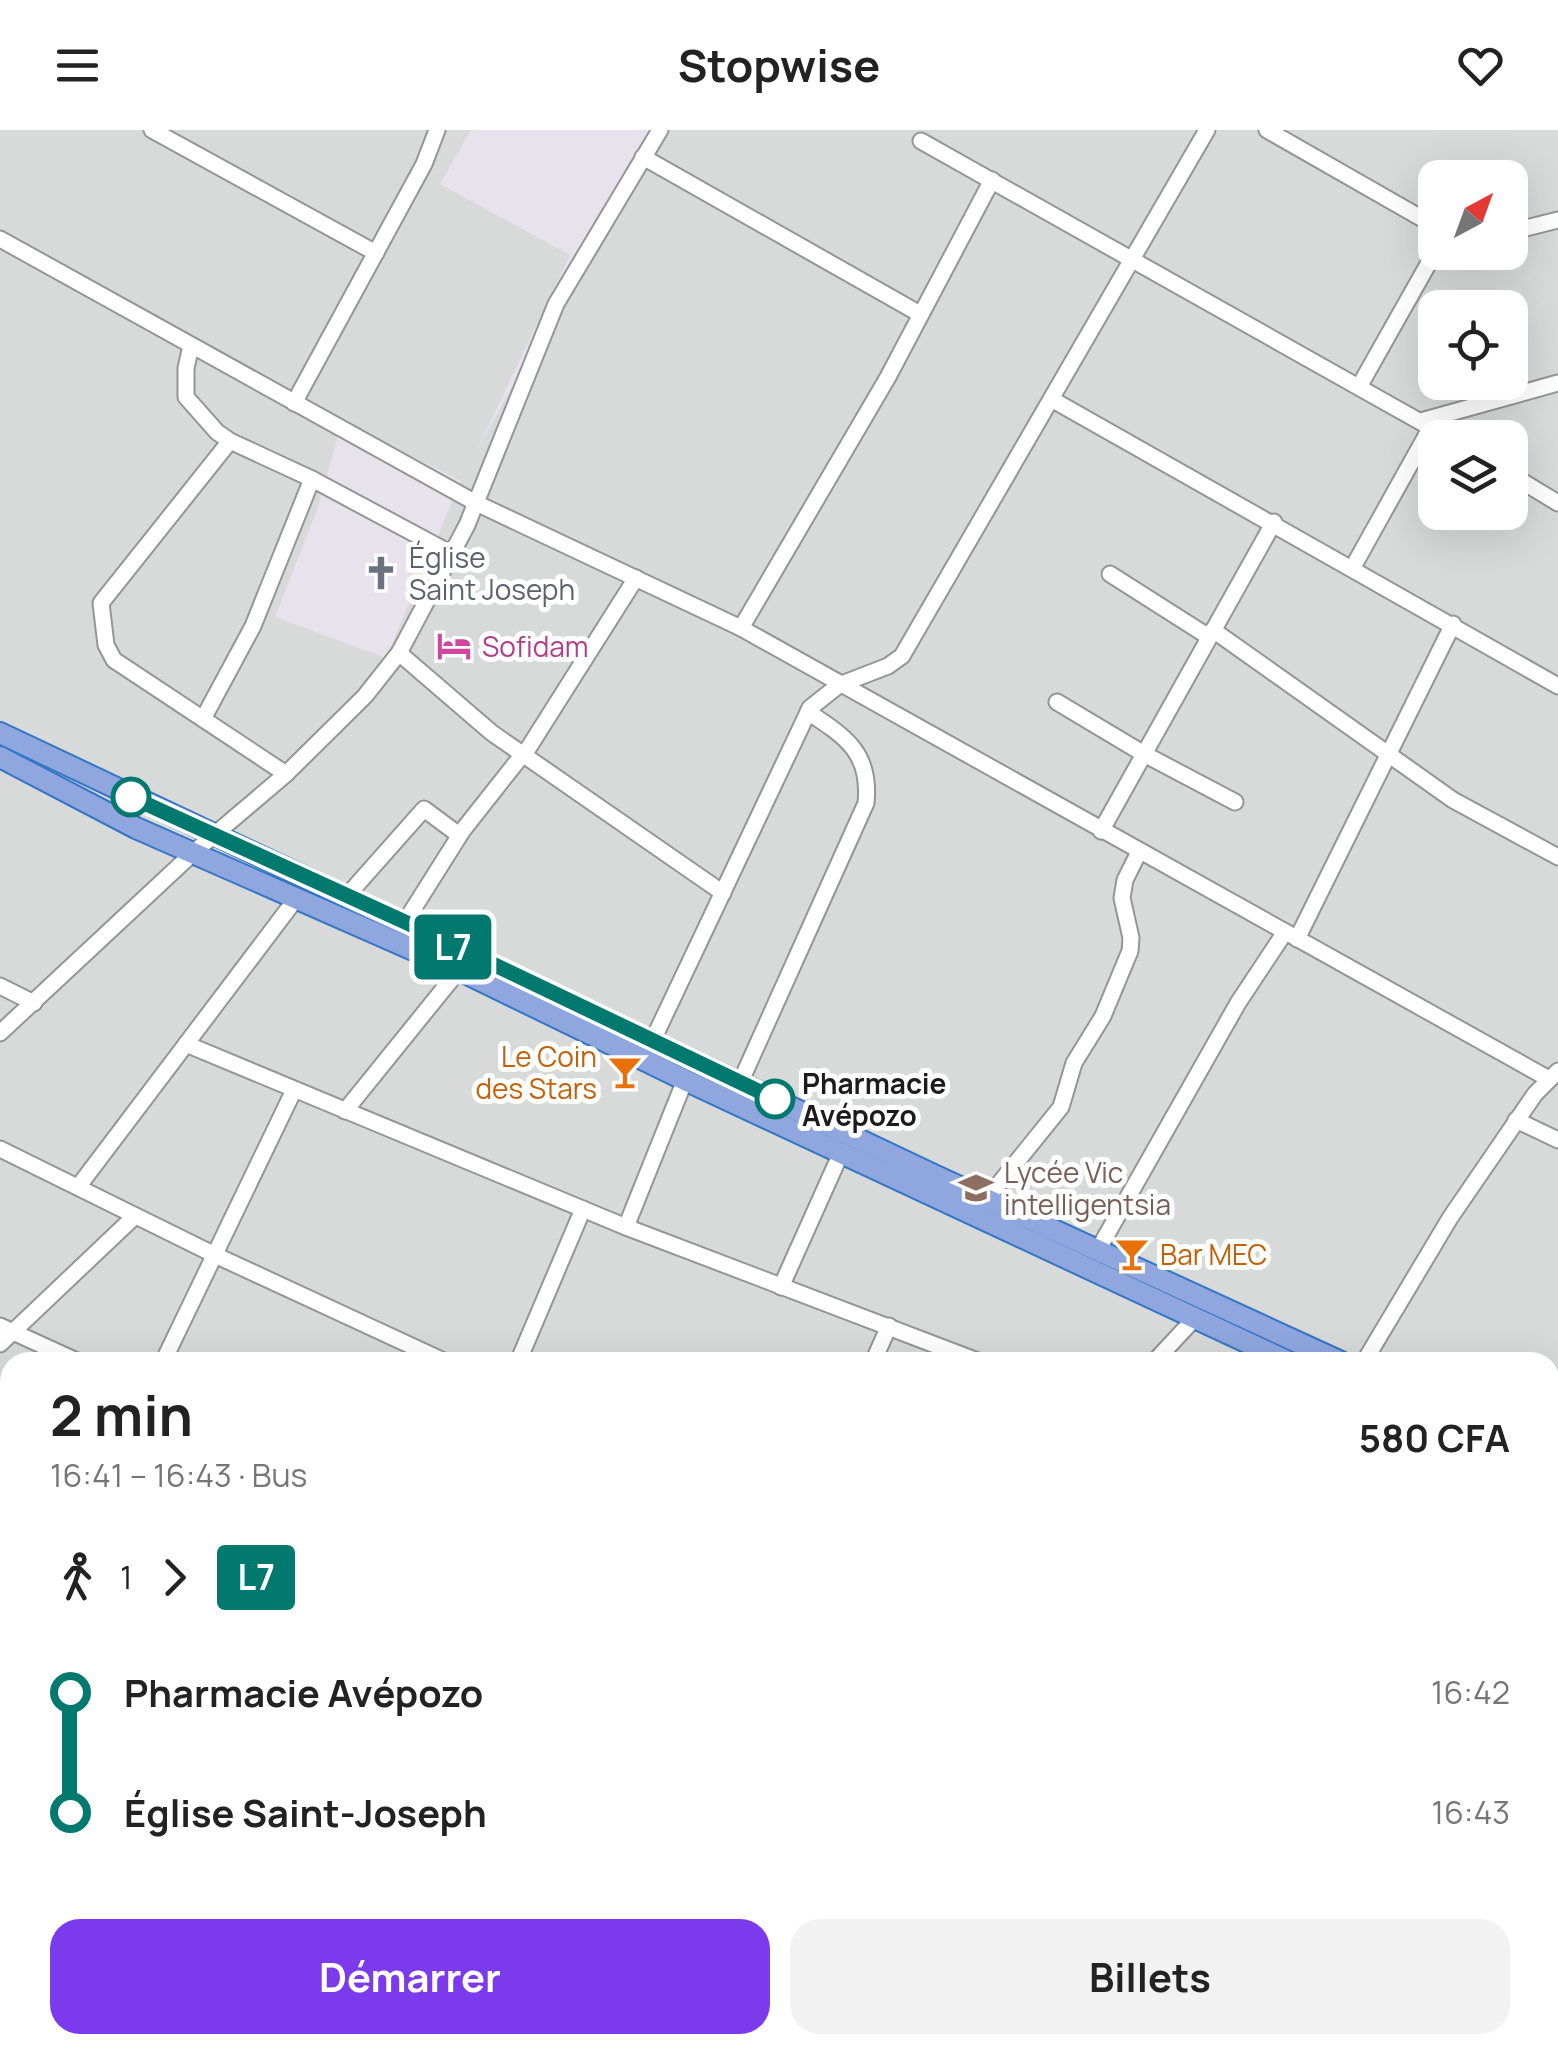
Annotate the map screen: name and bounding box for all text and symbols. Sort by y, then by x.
text: Stopwise [678,34,880,96]
icon: menu [50,38,105,93]
icon: heart [1453,38,1508,93]
north arrow [1418,160,1528,270]
map controls [1418,160,1528,530]
button: locate [1418,290,1528,400]
button: layers [1418,420,1528,530]
place label: Église Saint Joseph [409,538,575,608]
church icon: Église Saint Joseph [362,554,400,592]
hotel icon: Sofidam [435,627,473,665]
place label: Sofidam [482,627,589,665]
unlabelled marker [112,778,150,816]
line badge: L7 [408,914,498,980]
text: L7 [434,923,472,971]
place label: Le Coin des Stars [475,1037,597,1107]
bar icon: Le Coin des Stars [606,1053,644,1091]
place label: Pharmacie Avépozo [802,1064,946,1134]
marker: Pharmacie Avépozo [756,1080,794,1118]
place label: Lycée Vic intelligentsia [1004,1153,1171,1223]
school or university icon: Lycée Vic intelligentsia [957,1169,995,1207]
bar icon: Bar MEC [1113,1235,1151,1273]
place label: Bar MEC [1160,1235,1267,1273]
text: 2 min [50,1377,193,1453]
text: 580 CFA [1359,1411,1510,1463]
text: 16:41 – 16:43 · Bus [50,1453,307,1497]
icon: walk [50,1550,105,1605]
icon: forward [147,1550,202,1605]
text: L7 [237,1553,275,1601]
text: 1 [120,1555,132,1599]
text: Pharmacie Avépozo [124,1666,483,1718]
text: 16:42 [1431,1670,1510,1714]
text: Église Saint-Joseph [124,1786,487,1838]
text: 16:43 [1432,1790,1510,1834]
button: Démarrer [50,1919,770,2034]
button: Billets [790,1919,1510,2034]

